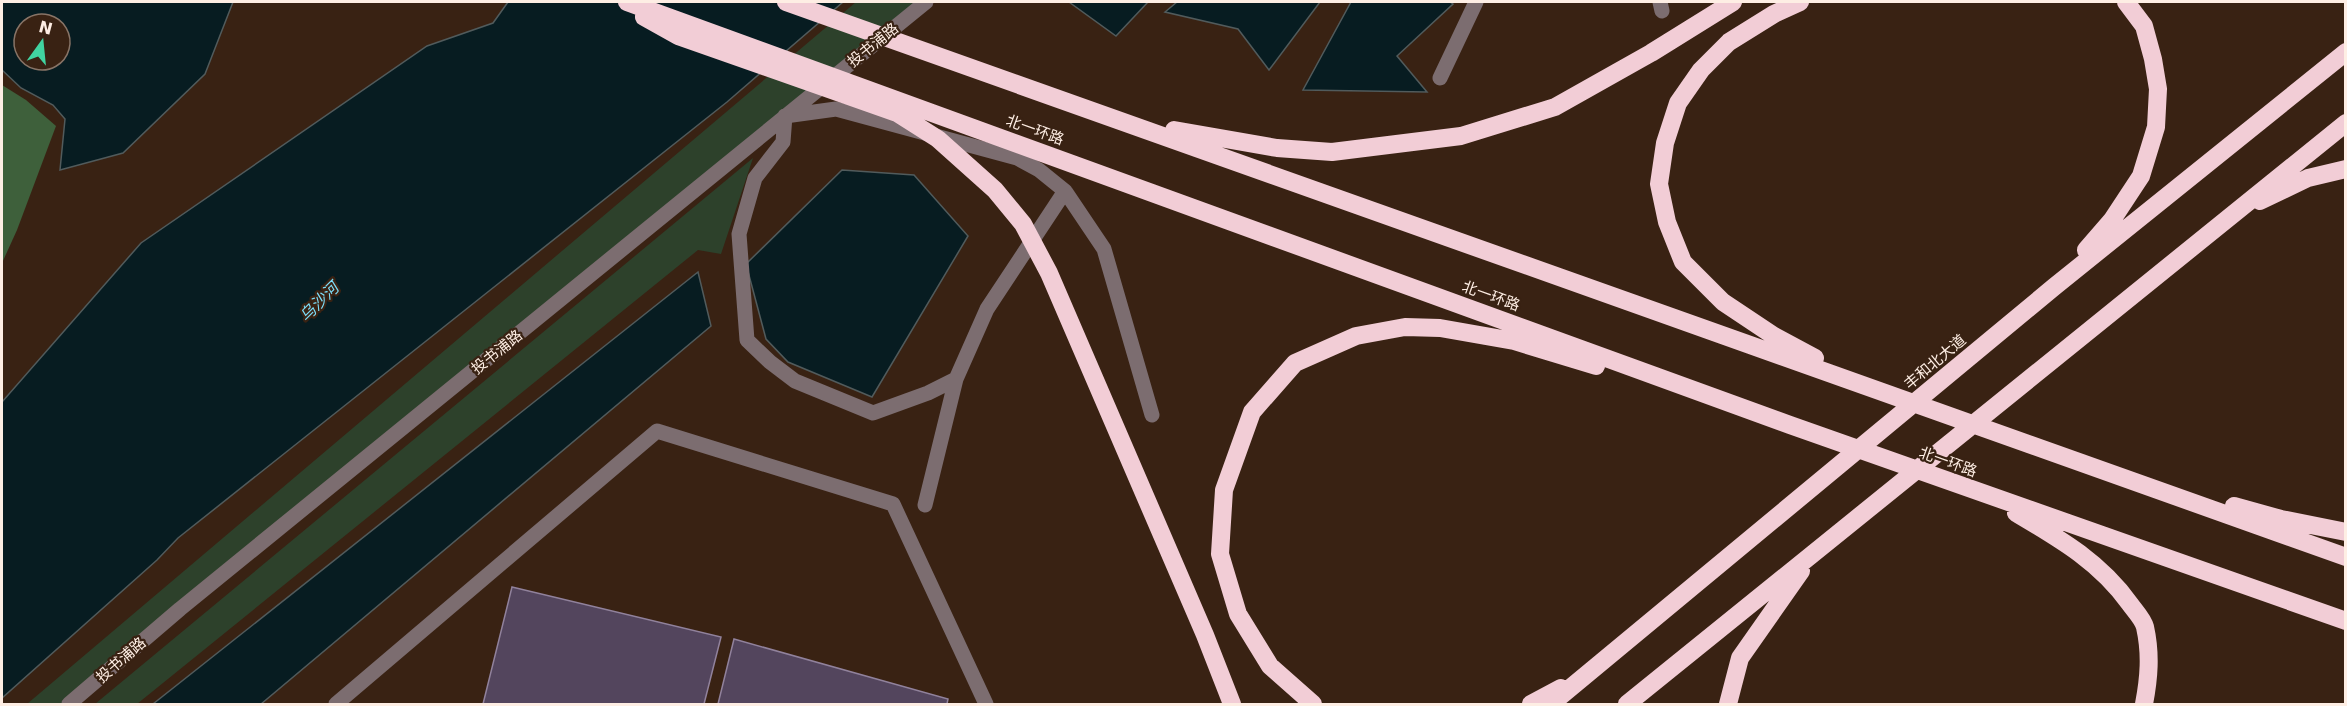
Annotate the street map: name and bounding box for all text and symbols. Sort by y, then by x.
north arrow [12,12,72,72]
text: N [37,17,55,39]
street label: 投书浦路 [844,19,902,71]
street label: 北一环路 [1004,111,1066,149]
water label: 乌沙河 [295,276,345,326]
street label: 北一环路 [1460,277,1522,315]
street label: 投书浦路 [468,326,526,378]
street label: 丰和北大道 [1900,331,1970,393]
street label: 北一环路 [1917,443,1979,481]
street label: 投书浦路 [92,634,150,686]

